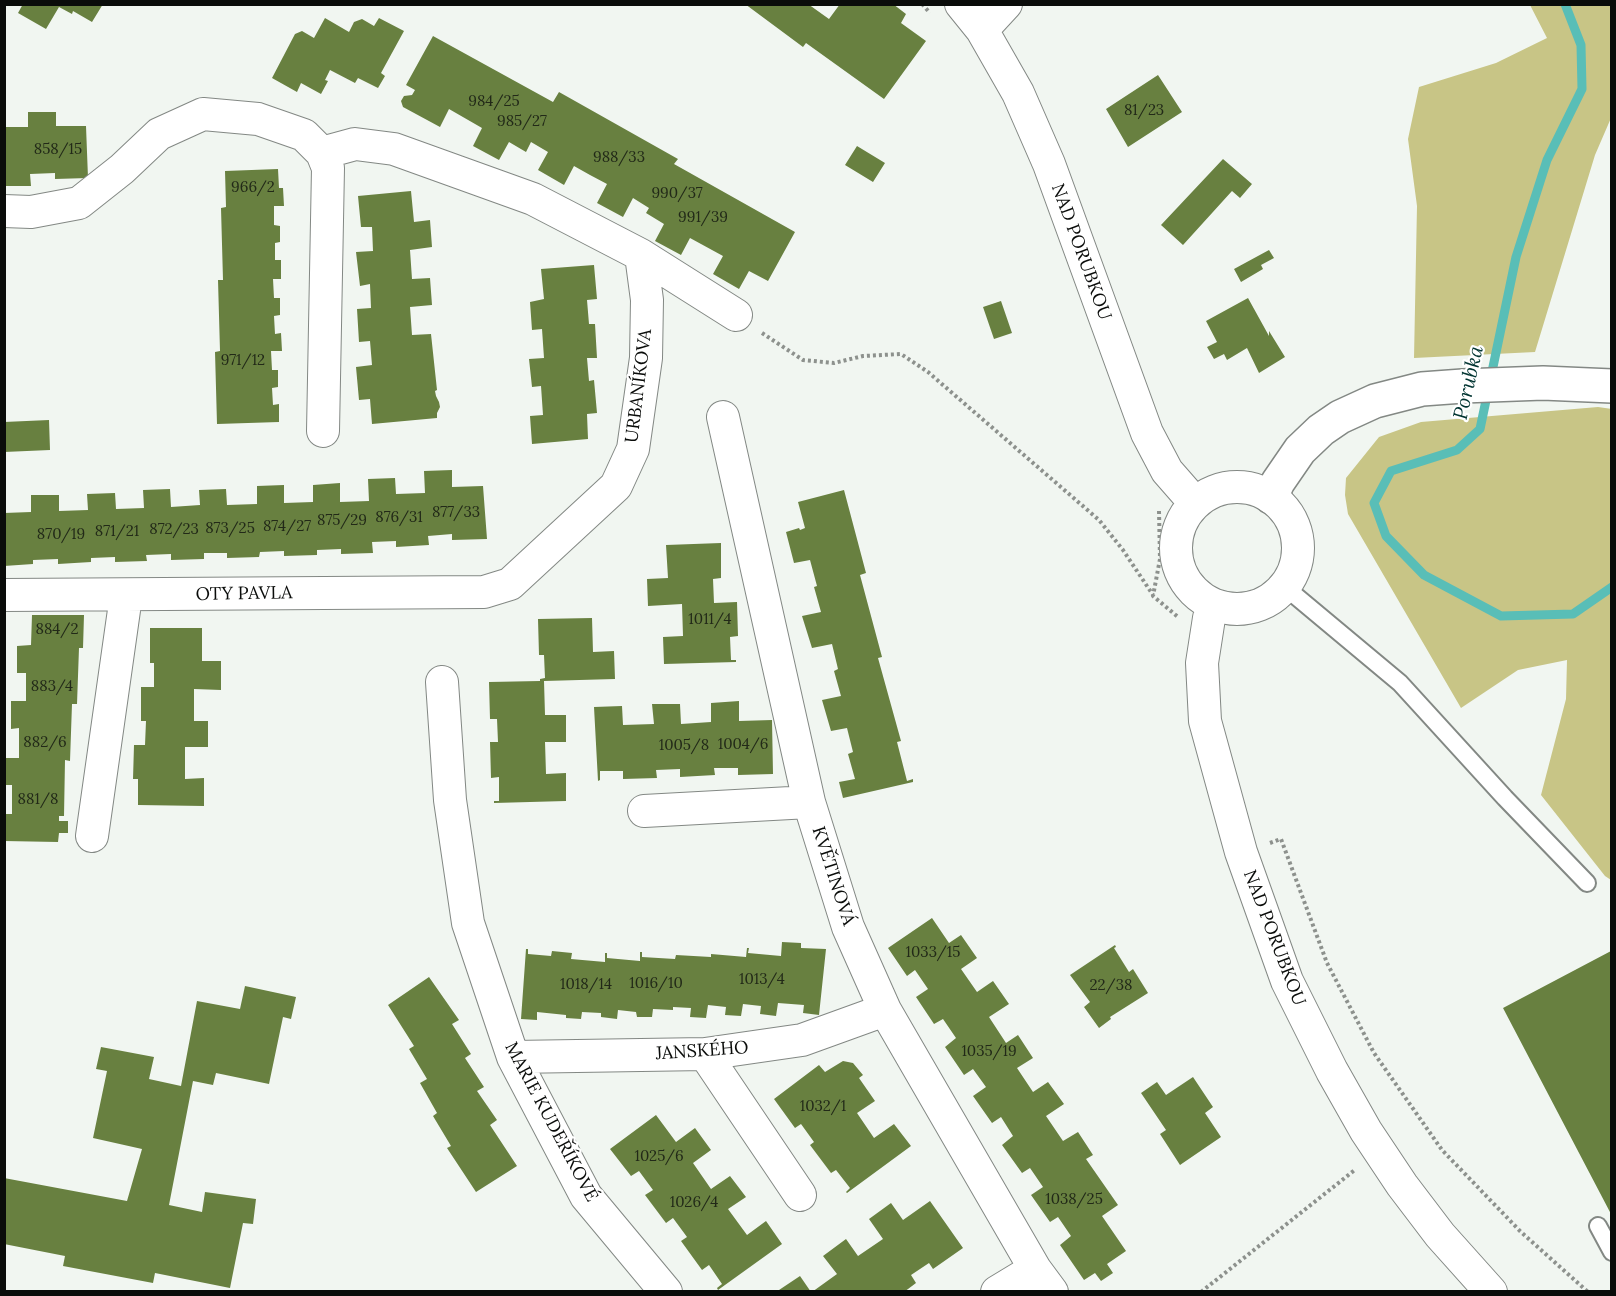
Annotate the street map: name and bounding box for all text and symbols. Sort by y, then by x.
house number: 984/25 [468,93,520,111]
house number: 81/23 [1124,102,1164,120]
house number: 985/27 [497,113,547,131]
house number: 858/15 [34,141,82,159]
house number: 988/33 [593,149,645,167]
house number: 966/2 [231,179,275,197]
street label: NAD PORUBKOU [1046,181,1116,323]
house number: 990/37 [651,185,703,203]
house number: 991/39 [678,209,728,227]
street label: URBANÍKOVA [621,328,657,444]
water label: Porubka [1449,344,1489,422]
house number: 971/12 [221,352,265,370]
house number: 877/33 [432,504,480,522]
house number: 876/31 [375,509,423,527]
house number: 875/29 [317,512,367,530]
house number: 874/27 [263,518,311,536]
house number: 873/25 [205,520,255,538]
house number: 872/23 [149,521,199,539]
house number: 871/21 [95,523,139,541]
house number: 870/19 [37,526,85,544]
street label: OTY PAVLA [195,582,293,606]
house number: 1011/4 [688,611,732,629]
house number: 884/2 [35,621,79,639]
house number: 883/4 [31,678,73,696]
house number: 882/6 [23,734,67,752]
house number: 1004/6 [718,736,768,754]
house number: 1005/8 [659,737,709,755]
house number: 881/8 [18,791,58,809]
street label: KVĚTINOVÁ [807,824,859,928]
street label: NAD PORUBKOU [1238,867,1310,1009]
house number: 1033/15 [906,944,960,962]
house number: 1013/4 [739,971,785,989]
house number: 1016/10 [629,975,683,993]
house number: 1018/14 [560,976,612,994]
house number: 22/38 [1090,977,1132,995]
street label: JANSKÉHO [655,1037,749,1065]
street label: MARIE KUDEŘÍKOVÉ [500,1039,602,1205]
house number: 1035/19 [961,1043,1017,1061]
house number: 1032/1 [800,1098,846,1116]
house number: 1025/6 [634,1148,684,1166]
house number: 1038/25 [1045,1191,1103,1209]
house number: 1026/4 [670,1194,718,1212]

